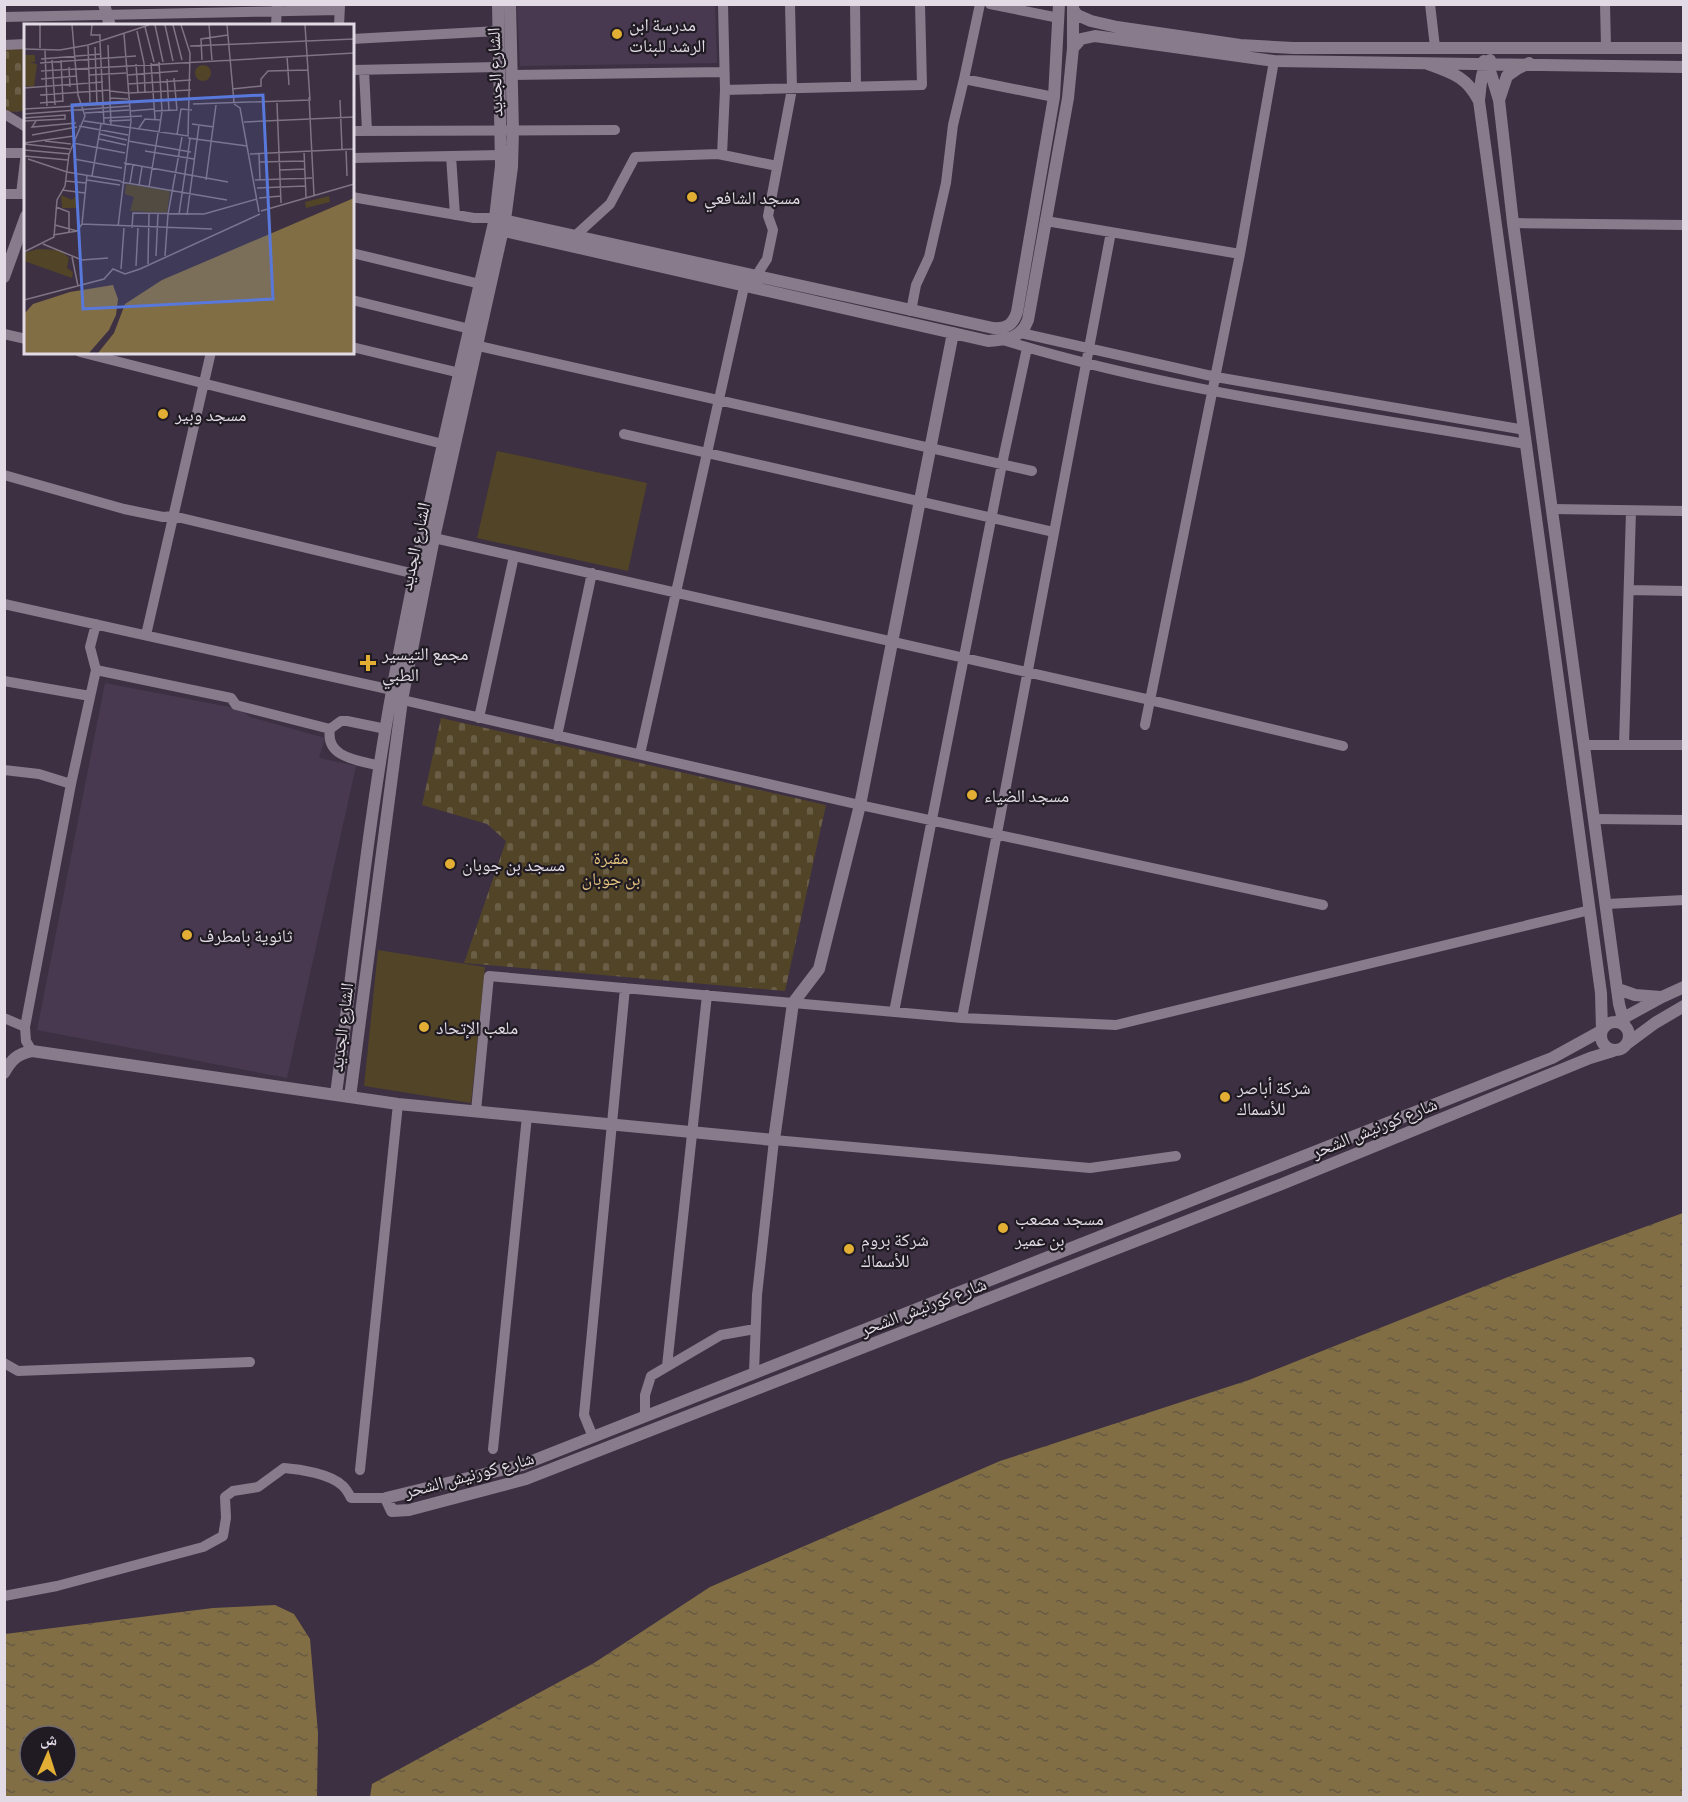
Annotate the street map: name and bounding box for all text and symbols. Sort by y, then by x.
place label: مدرسة ابن الرشد للبنات [629,13,706,57]
inset map [24,24,354,354]
street label: الشارع الجديد [481,27,508,117]
marker: مدرسة ابن الرشد للبنات [610,27,624,41]
place label: مسجد الشافعي [704,186,800,213]
marker: مسجد الشافعي [685,190,699,204]
place label: مسجد وبير [174,403,246,426]
marker: مسجد وبير [156,407,170,421]
street label: الشارع الجديد [394,500,435,592]
place label: مجمع التيسير الطبي [381,642,469,690]
marker: مجمع التيسير الطبي [359,654,377,672]
place label: مسجد الضياء [984,784,1069,806]
marker: مسجد الضياء [965,788,979,802]
park label: مقبرة بن جوبان [581,846,641,890]
place label: مسجد بن جوبان [462,853,565,876]
marker: مسجد بن جوبان [443,857,457,871]
place label: ثانوية بامطرف [199,924,293,947]
marker: ثانوية بامطرف [180,928,194,942]
street label: الشارع الجديد [325,981,358,1073]
place label: ملعب الإتحاد [436,1016,518,1039]
marker: ملعب الإتحاد [417,1020,431,1034]
place label: شركة أباصر للأسماك [1236,1076,1311,1119]
marker: شركة أباصر للأسماك [1218,1090,1232,1104]
street label: شارع كورنيش الشحر [1307,1092,1440,1163]
place label: مسجد مصعب بن عمير [1014,1207,1104,1251]
marker: مسجد مصعب بن عمير [996,1221,1010,1235]
place label: شركة بروم للأسماك [861,1228,929,1271]
marker: شركة بروم للأسماك [842,1242,856,1256]
street label: شارع كورنيش الشحر [856,1272,990,1341]
street label: شارع كورنيش الشحر [401,1446,536,1503]
north arrow [18,1724,78,1784]
text: ش [40,1729,58,1749]

